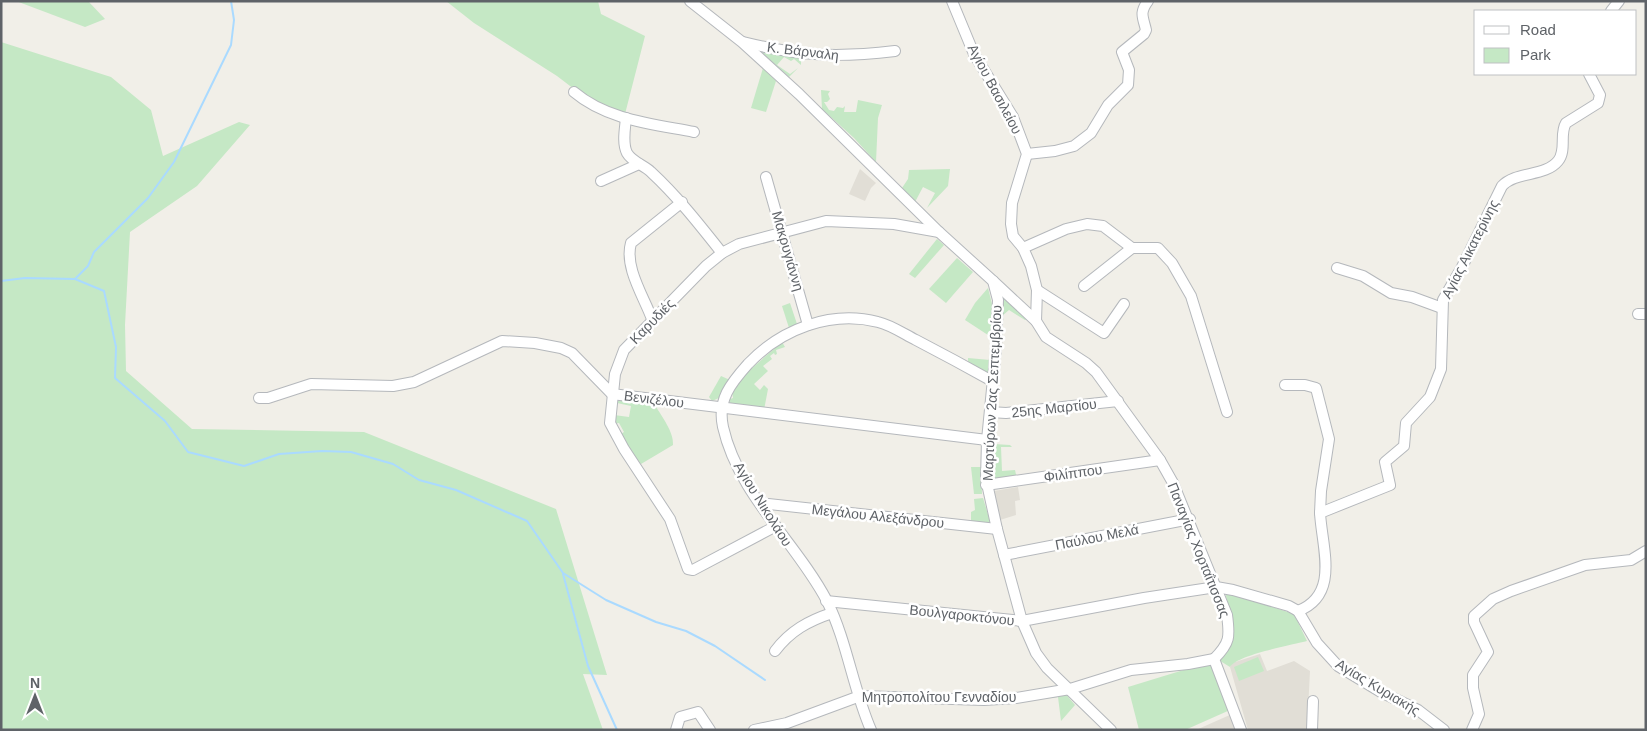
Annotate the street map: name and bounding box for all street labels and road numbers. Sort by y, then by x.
street label: Κ. Βάρναλη [766,39,840,63]
street label: Αγίου Βασιλείου [965,41,1025,137]
street label: Αγίας Αικατερίνης [1438,197,1502,301]
street label: Μακρυγιάννη [769,209,807,293]
street label: Καρυδιές [627,295,678,347]
street label: Μαρτύρων 2ας Σεπτεμβρίου [979,305,1005,481]
street label: Βενιζέλου [623,387,685,411]
street label: 25ης Μαρτίου [1011,396,1097,420]
street label: Αγίου Νικολάου [731,459,795,549]
street label: Φιλίππου [1043,461,1103,485]
street label: Παναγίας Χορταΐτισσας [1165,480,1234,620]
street label: Μεγάλου Αλεξάνδρου [811,501,945,531]
street label: Παύλου Μελά [1054,521,1140,553]
street label: Βουλγαροκτόνου [909,602,1015,628]
street label: Αγίας Κυριακής [1333,656,1423,719]
street label: Μητροπολίτου Γενναδίου [862,689,1016,705]

